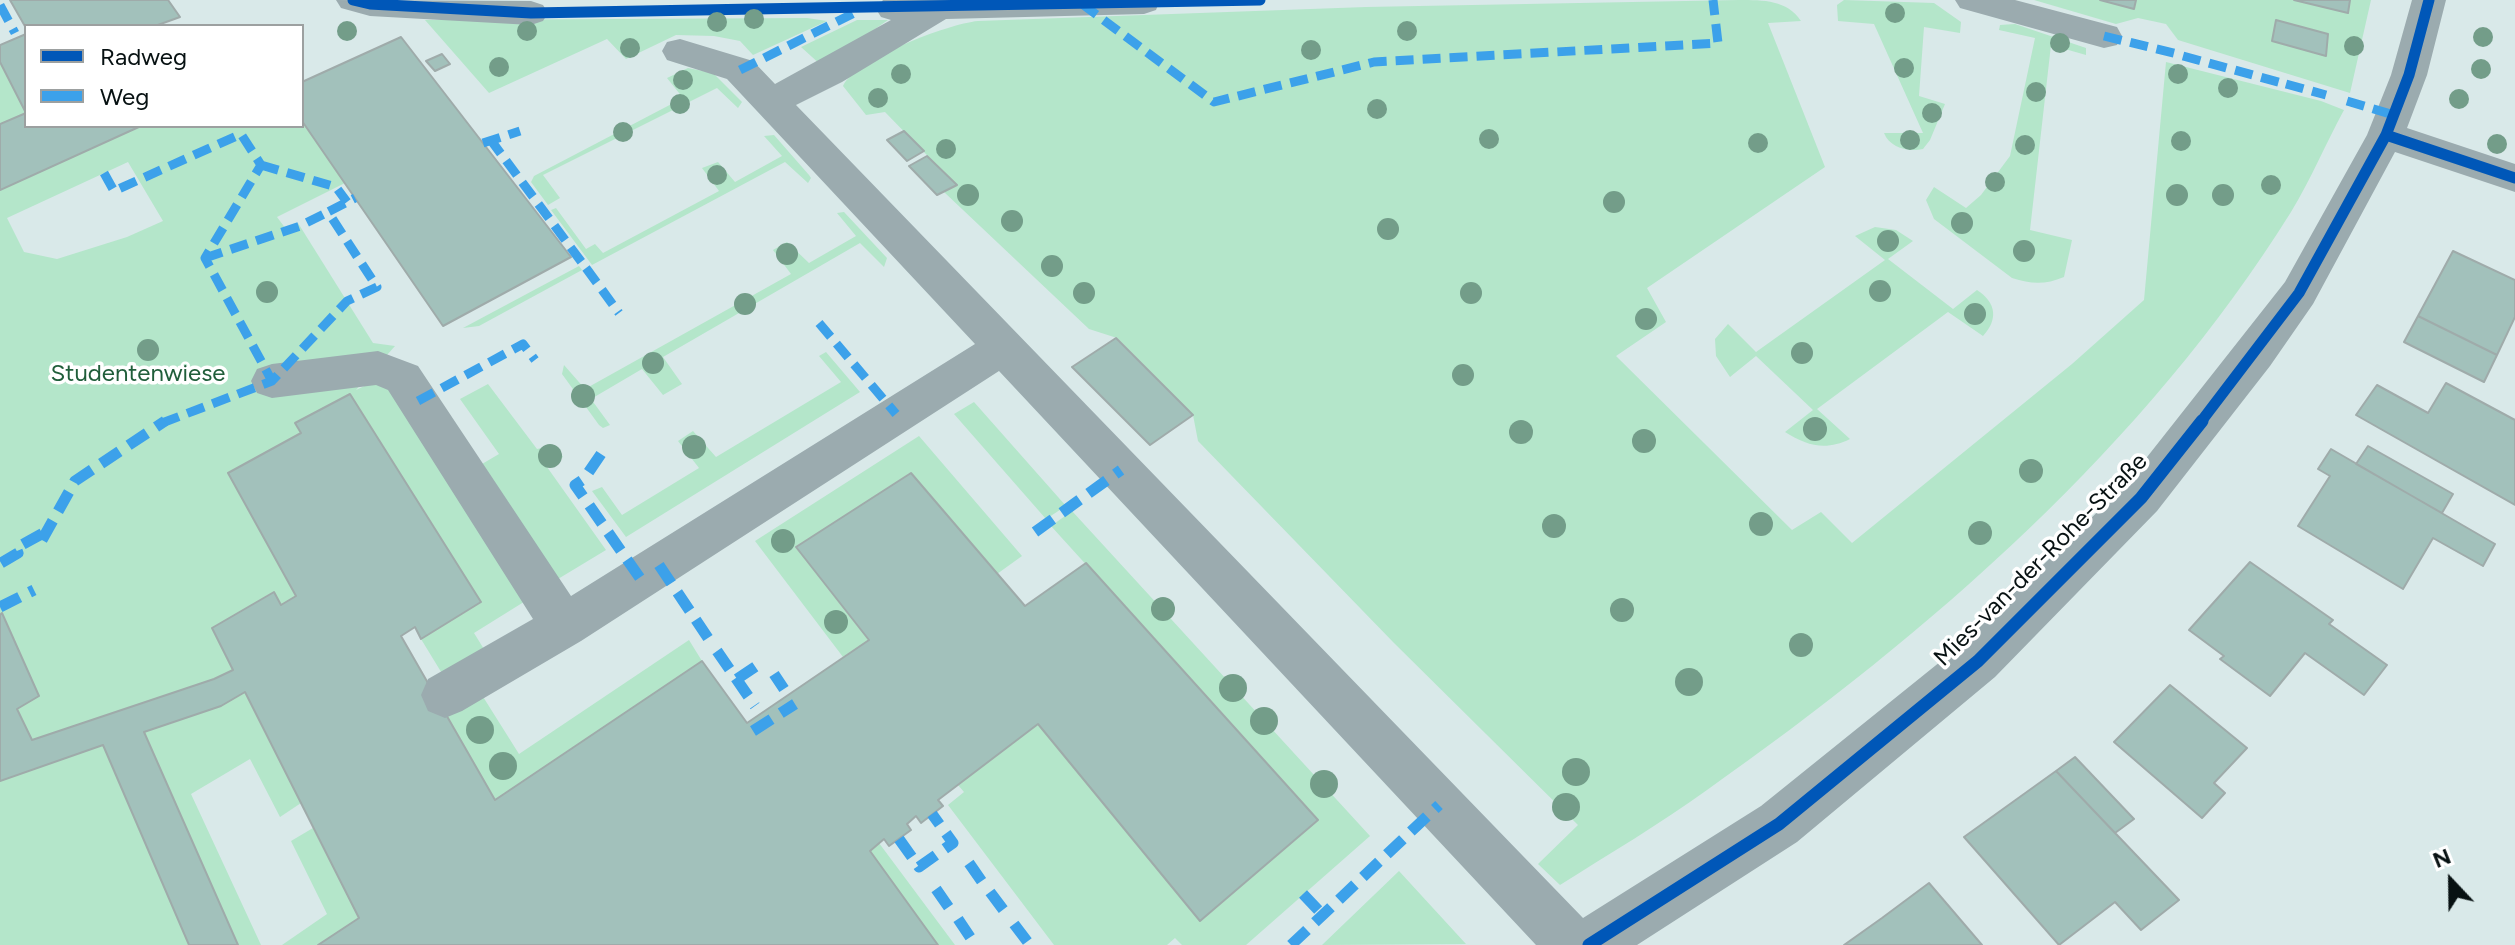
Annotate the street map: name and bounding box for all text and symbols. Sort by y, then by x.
legend [24,24,304,128]
text: Radweg [100,42,187,71]
text: Weg [100,82,149,111]
park label: Studentenwiese [51,360,225,388]
street label: Mies-van-der-Rohe-Straße [1928,447,2154,673]
north arrow [2411,841,2491,921]
text: N [2429,843,2455,874]

